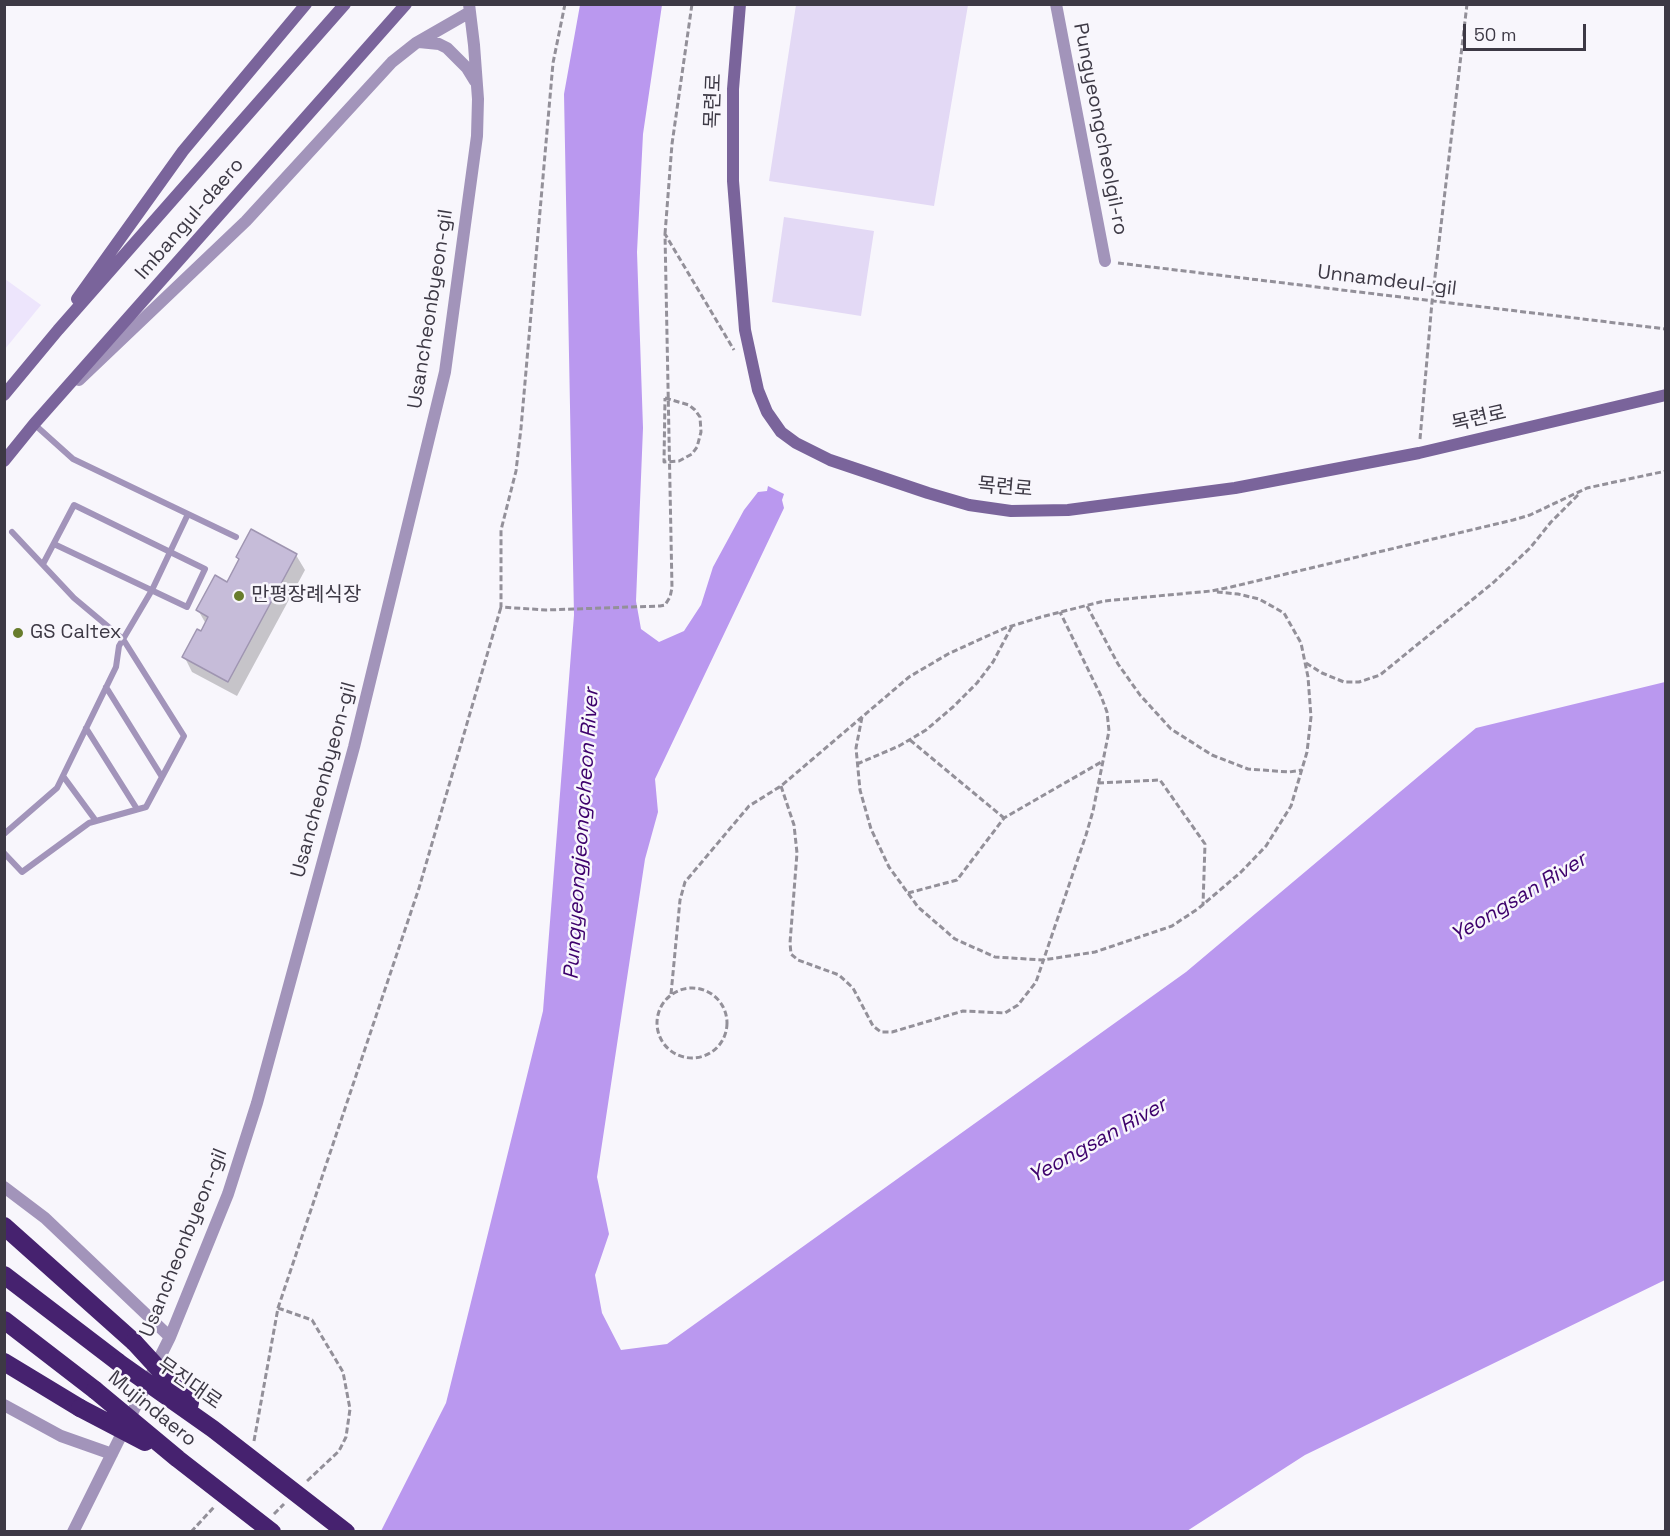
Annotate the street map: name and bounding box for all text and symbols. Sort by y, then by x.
scale bar [1466,12,1589,50]
street label: Pungyeongcheolgil-ro [1068,21,1132,237]
text: 50 m [1474,23,1516,46]
street label: 목련로 [701,73,727,129]
street label: Imbangul-daero [131,153,249,285]
street label: Usancheonbyeon-gil [403,208,459,410]
street label: Unnamdeul-gil [1316,261,1458,301]
street label: 목련로 [1449,401,1509,437]
street label: 목련로 [976,474,1034,502]
place label: 만평장례식장 [251,584,361,608]
marker: 만평장례식장 [232,589,246,603]
place label: GS Caltex [30,621,122,645]
marker: GS Caltex [11,626,25,640]
street label: Usancheonbyeon-gil [286,680,362,880]
water label: Pungyeongjeongcheon River [559,687,605,981]
water label: Yeongsan River [1447,848,1591,948]
water label: Yeongsan River [1025,1093,1171,1189]
street label: Usancheonbyeon-gil [135,1145,233,1341]
street label: 무진대로 [152,1353,226,1415]
street label: Mujindaero [103,1366,201,1452]

